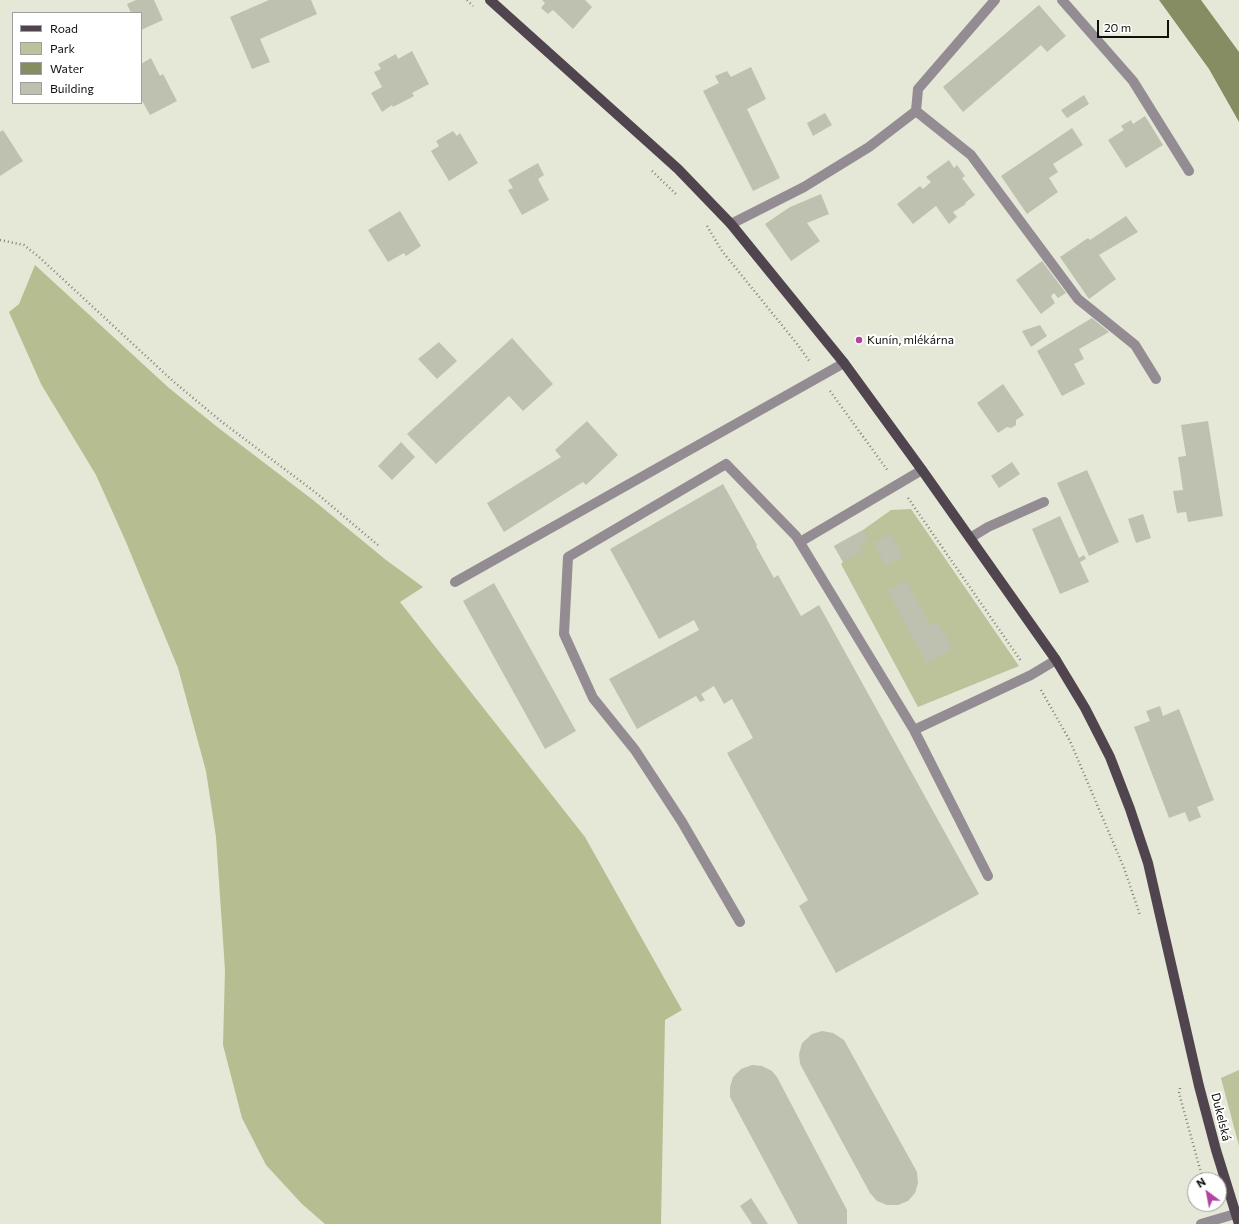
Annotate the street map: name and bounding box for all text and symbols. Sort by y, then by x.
legend [12,12,142,104]
scale bar [1099,12,1171,38]
text: 20 m [1104,20,1131,34]
text: Road [50,21,78,35]
text: Park [50,41,75,55]
text: Water [50,61,84,75]
text: Building [50,81,94,95]
place label: Kunín, mlékárna [867,333,954,347]
marker: Kunín, mlékárna [854,335,864,345]
street label: Dukelská [1208,1091,1234,1143]
north arrow [1187,1172,1227,1212]
text: N [1194,1175,1208,1190]

